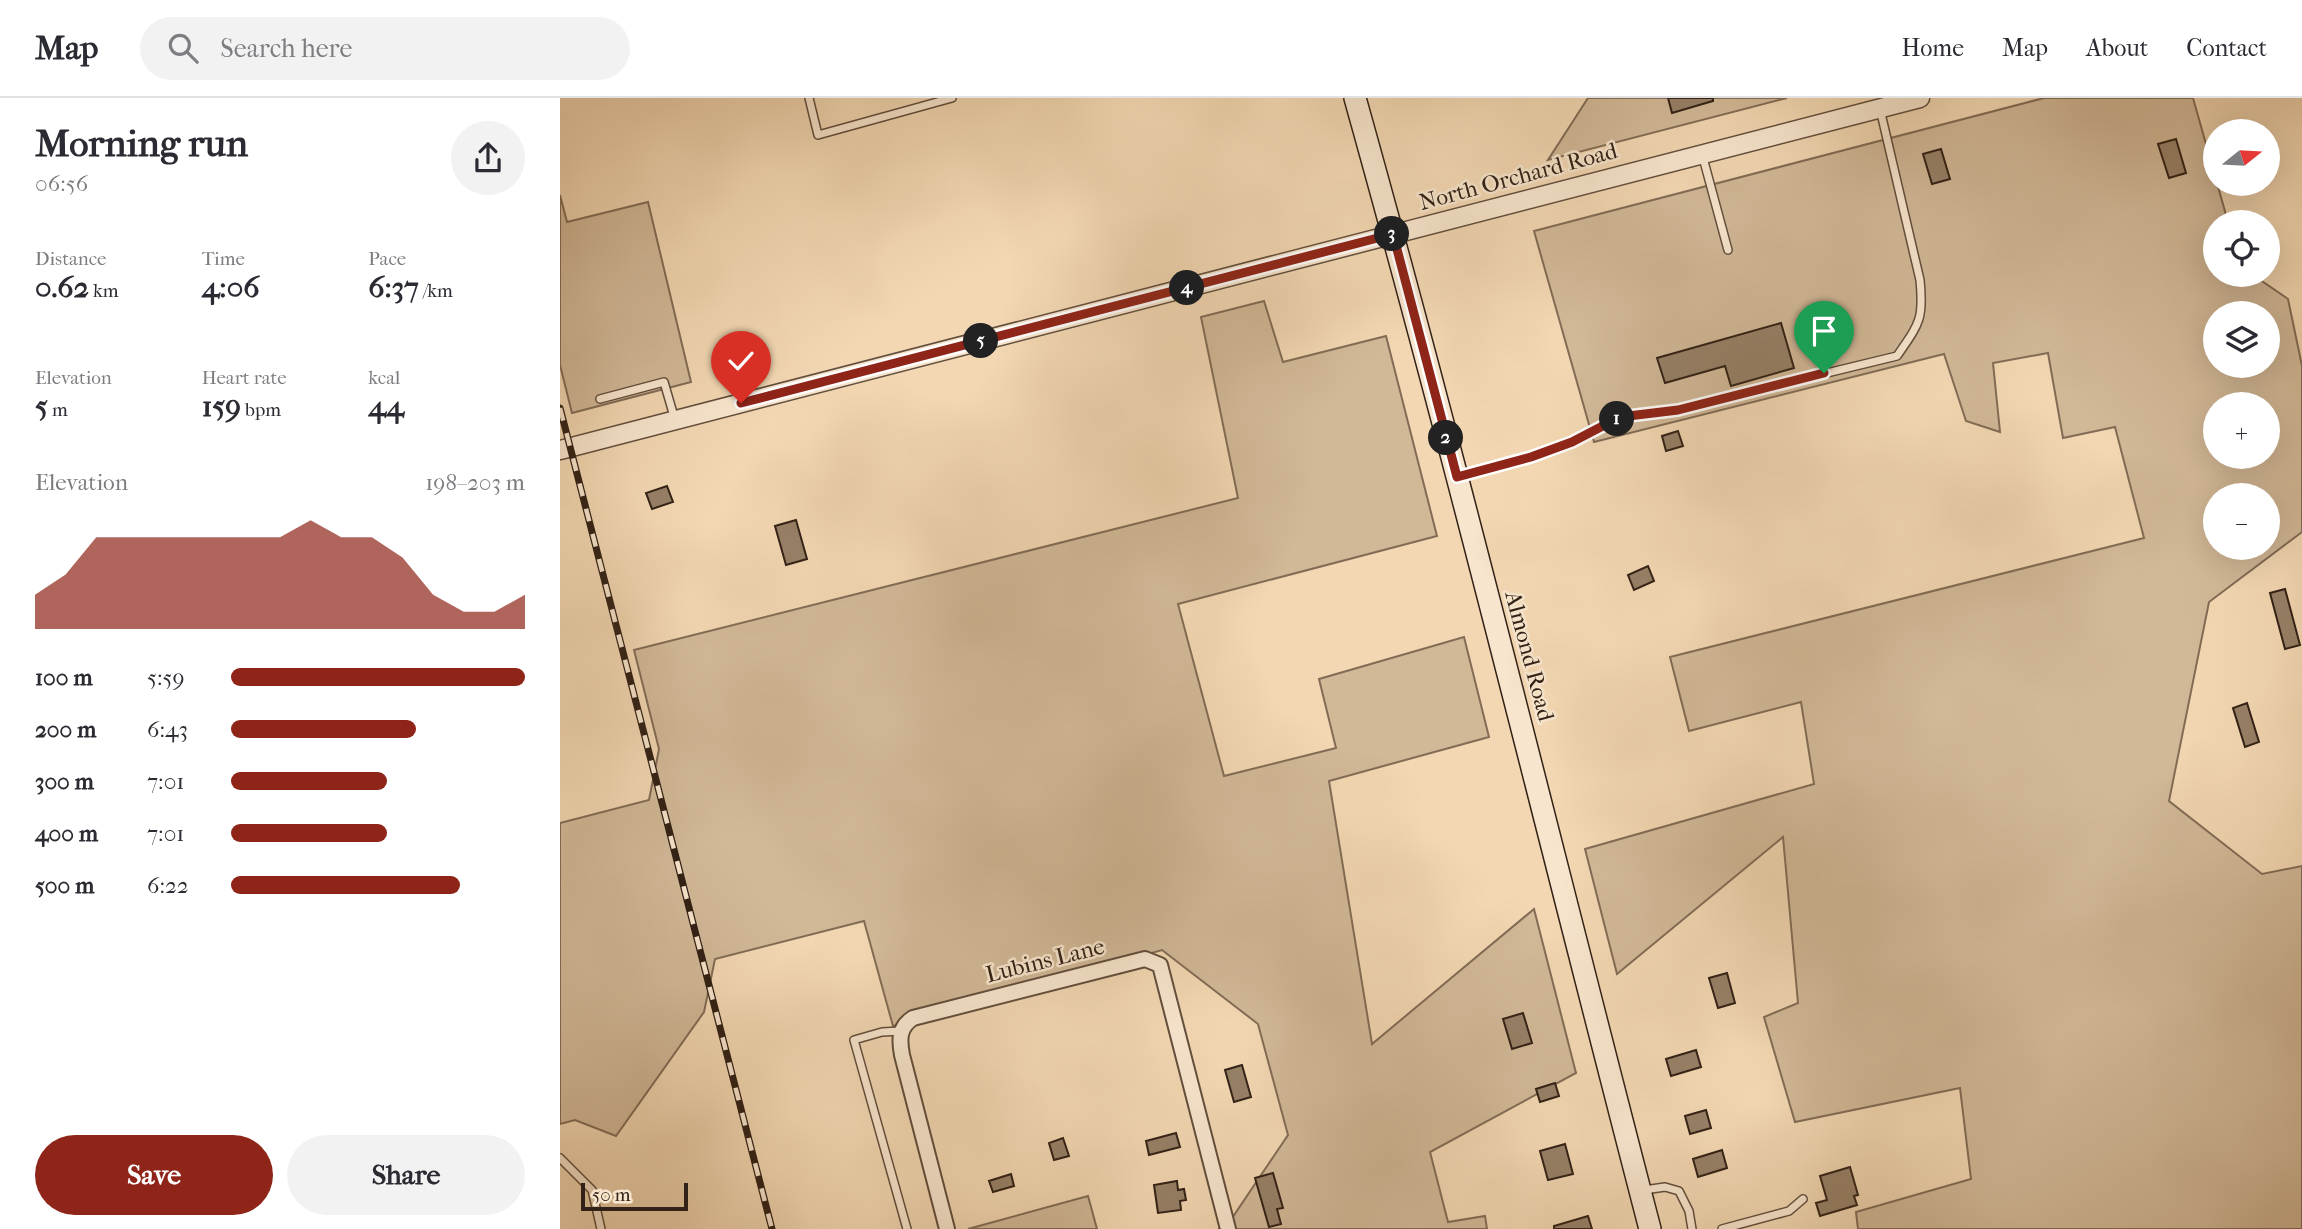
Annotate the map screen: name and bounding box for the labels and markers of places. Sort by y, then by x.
pin: 3 [1374,216,1410,252]
pin: 4 [1170,270,1204,306]
pin [1794,301,1854,373]
pin: 5 [964,324,998,358]
pin [711,331,771,403]
pin: 1 [1600,402,1634,436]
pin: 2 [1428,420,1463,456]

